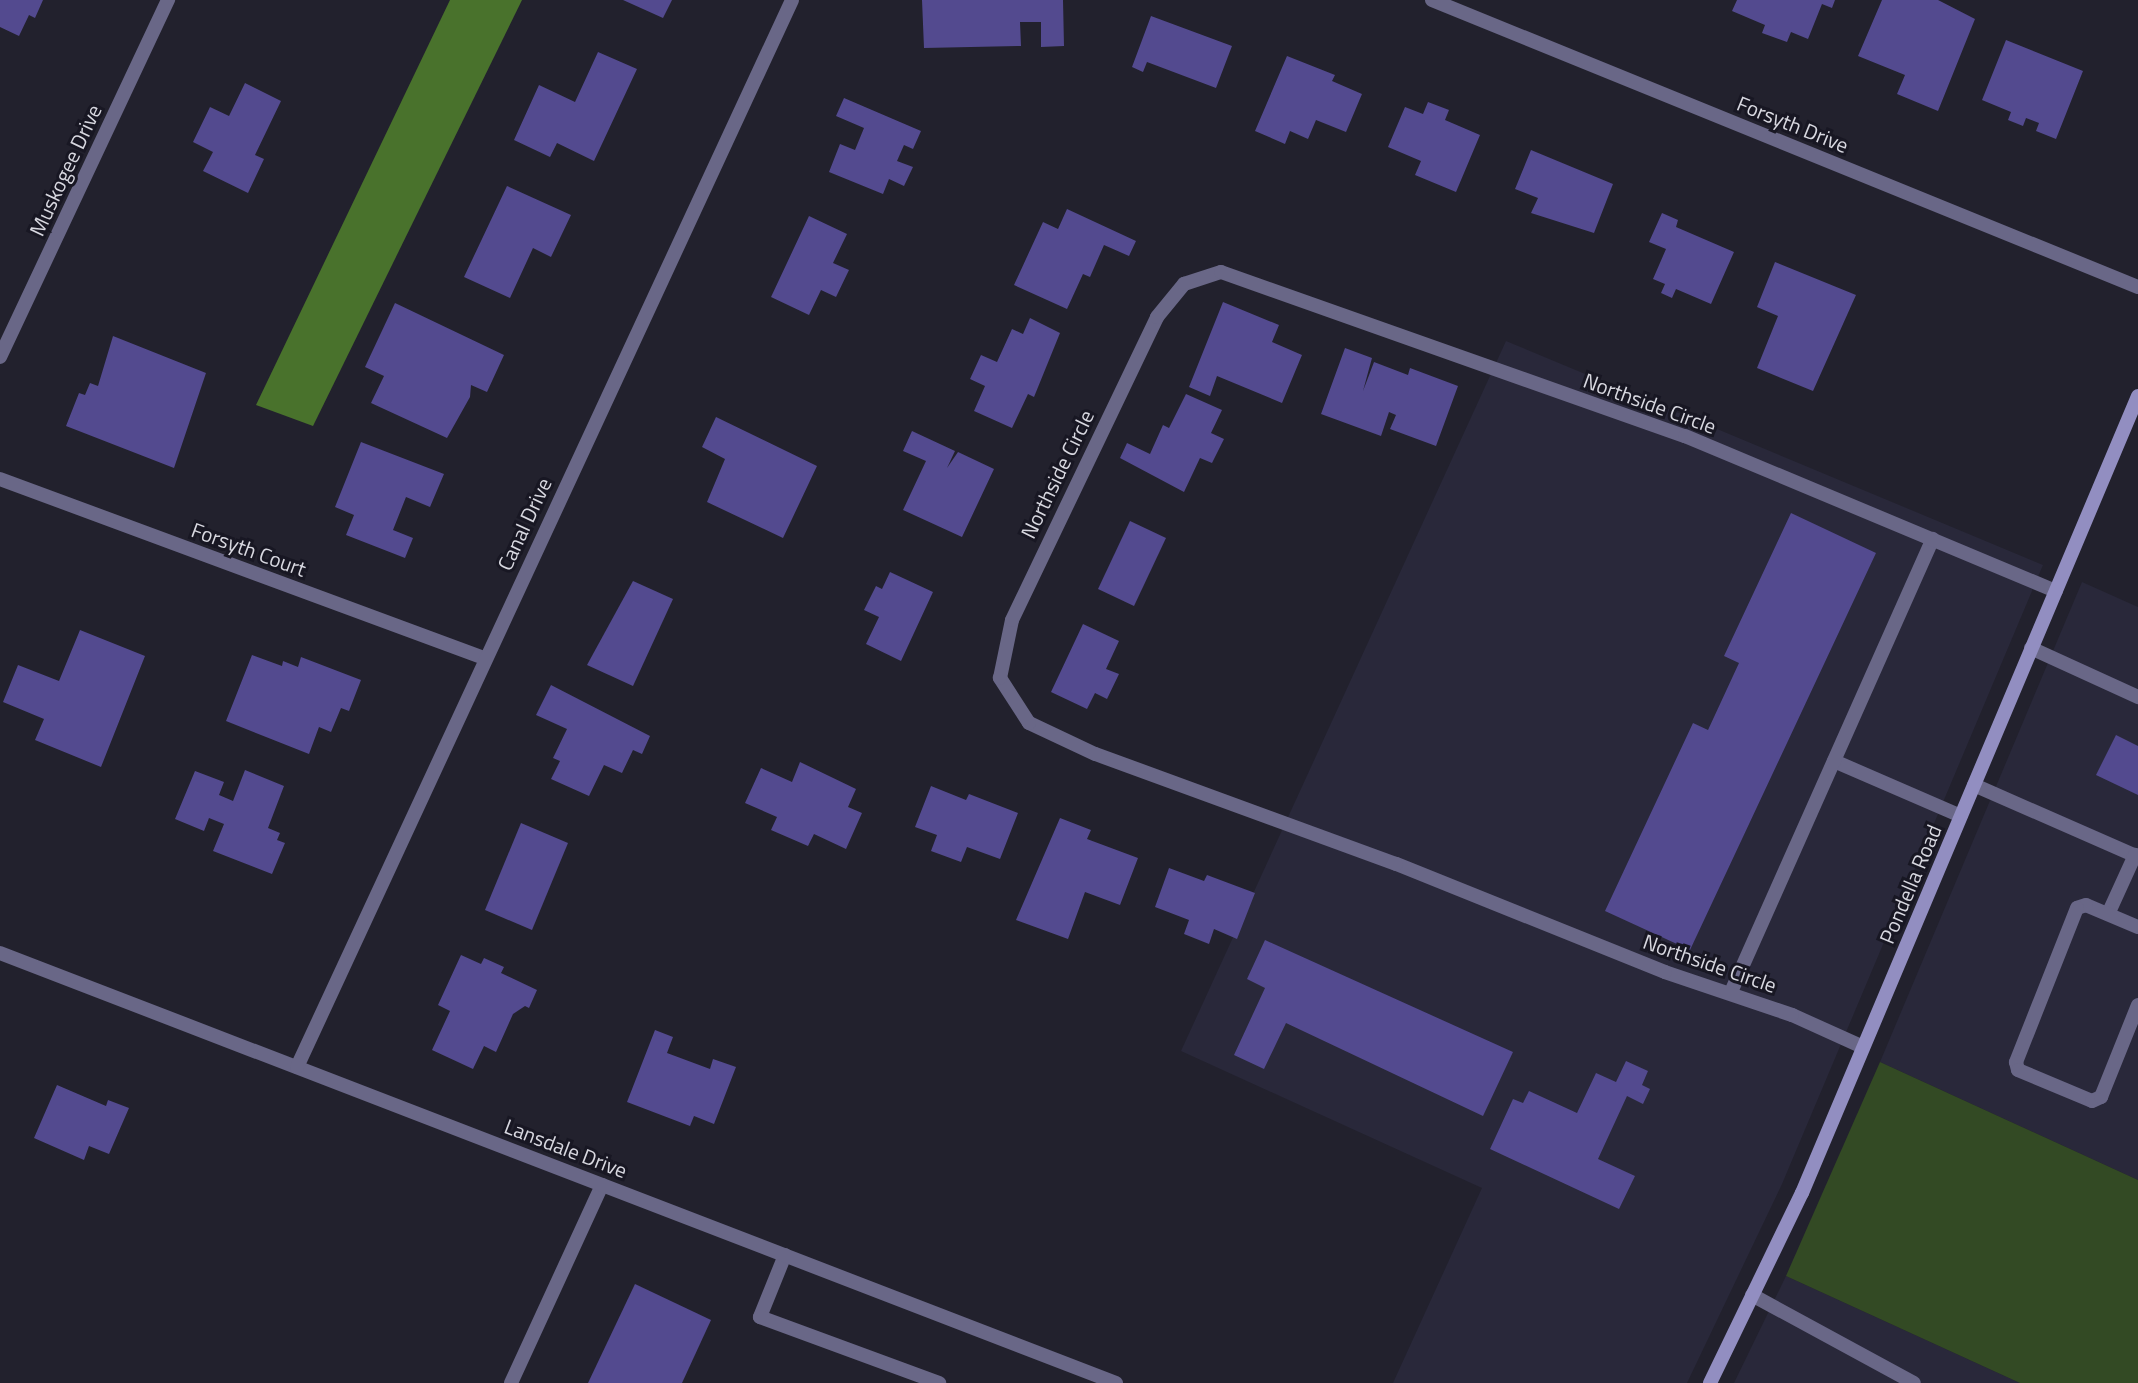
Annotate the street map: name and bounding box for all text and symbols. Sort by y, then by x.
street label: Forsyth Drive [1734,90,1852,158]
street label: Muskogee Drive [24,100,106,240]
street label: Northside Circle [1580,367,1720,439]
street label: Northside Circle [1015,406,1099,542]
street label: Canal Drive [492,474,556,574]
street label: Forsyth Court [188,517,310,581]
street label: Pondella Road [1874,821,1946,947]
street label: Northside Circle [1640,928,1780,998]
street label: Lansdale Drive [501,1113,631,1183]

